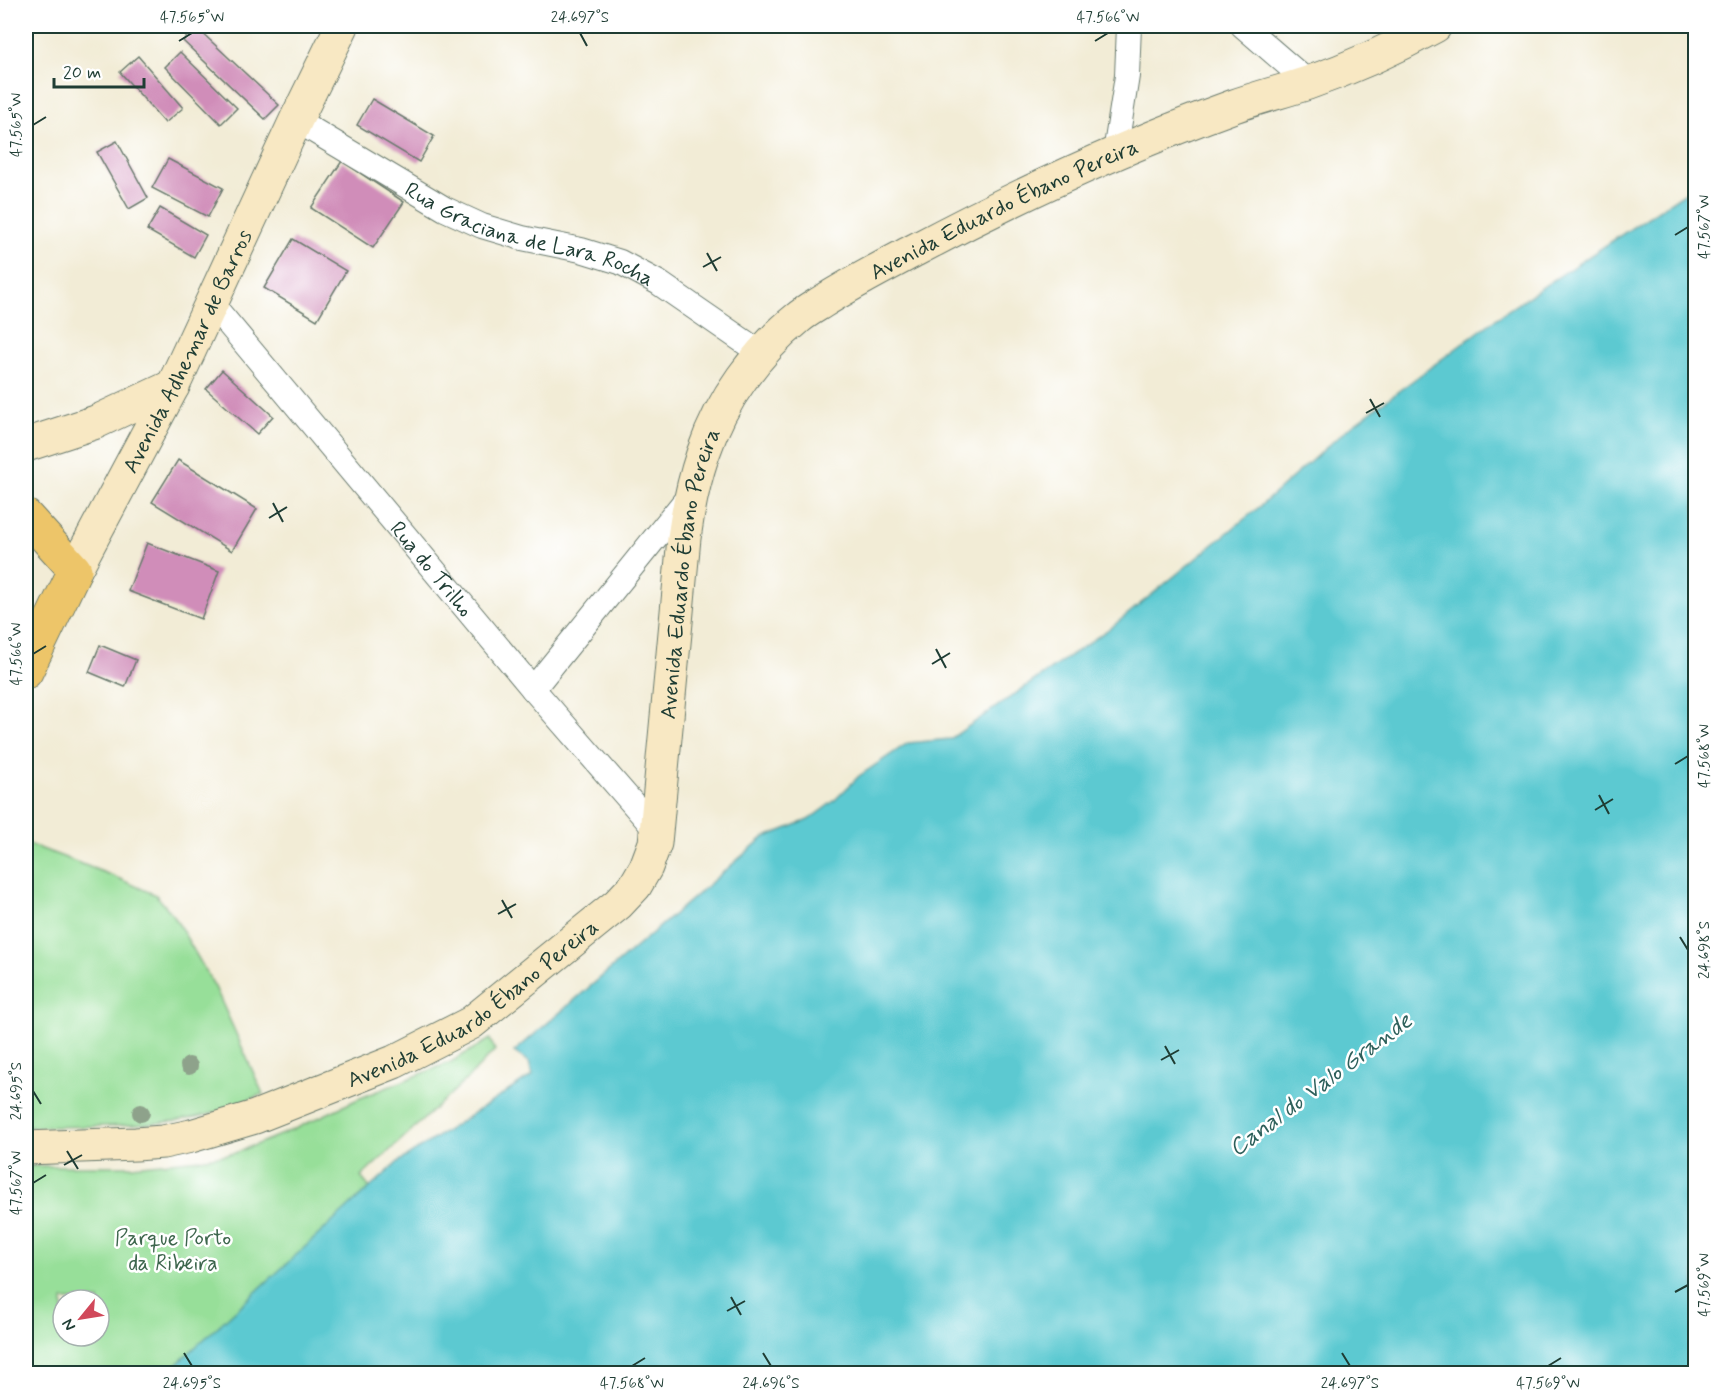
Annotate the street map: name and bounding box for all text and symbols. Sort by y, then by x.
text: 47.565°W [160,8,224,28]
text: 24.697°S [551,8,609,28]
text: 47.566°W [1077,8,1139,28]
scale bar [54,51,144,89]
text: 20 m [63,61,101,85]
text: 47.565°W [7,93,27,157]
street label: Avenida Eduardo Ébano Pereira [866,133,1143,287]
street label: Rua Graciana de Lara Rocha [399,176,658,294]
text: 47.567°W [1695,195,1715,259]
street label: Avenida Adhemar de Barros [117,225,260,478]
street label: Avenida Eduardo Ébano Pereira [655,424,728,720]
street label: Rua do Trilho [383,516,479,623]
text: 47.566°W [7,623,27,685]
text: 47.568°W [1695,724,1715,788]
street label: Avenida Eduardo Ébano Pereira [343,913,605,1095]
text: 24.698°S [1695,921,1715,979]
water label: Canal do Valo Grande [1223,1005,1420,1164]
text: 24.695°S [7,1062,27,1120]
text: 47.567°W [7,1151,27,1215]
park label: Parque Porto da Ribeira [115,1225,231,1278]
text: 47.569°W [1695,1253,1715,1317]
north arrow [51,1288,111,1348]
text: N [58,1315,81,1335]
text: 24.695°S [163,1374,221,1394]
text: 47.568°W [600,1374,664,1394]
text: 24.696°S [742,1374,800,1394]
text: 24.697°S [1321,1374,1379,1394]
text: 47.569°W [1516,1374,1580,1394]

